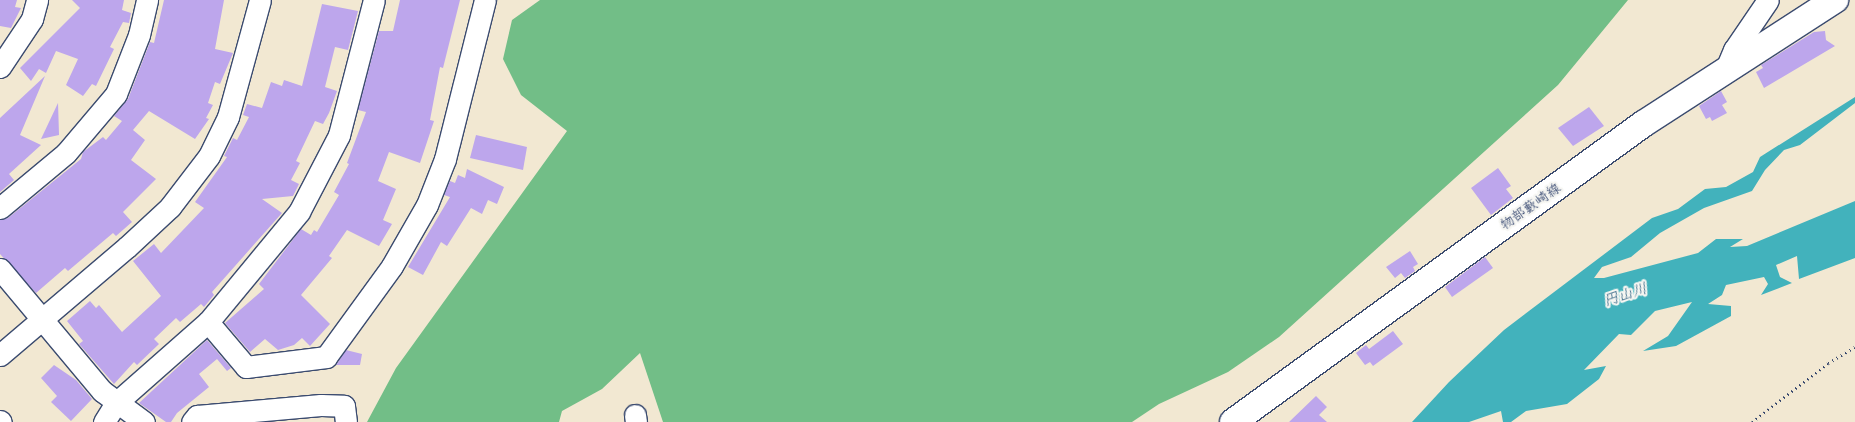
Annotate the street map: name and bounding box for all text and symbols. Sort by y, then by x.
street label: 物部藪崎線 [1497,179,1563,233]
water label: 円山川 [1601,278,1649,310]

